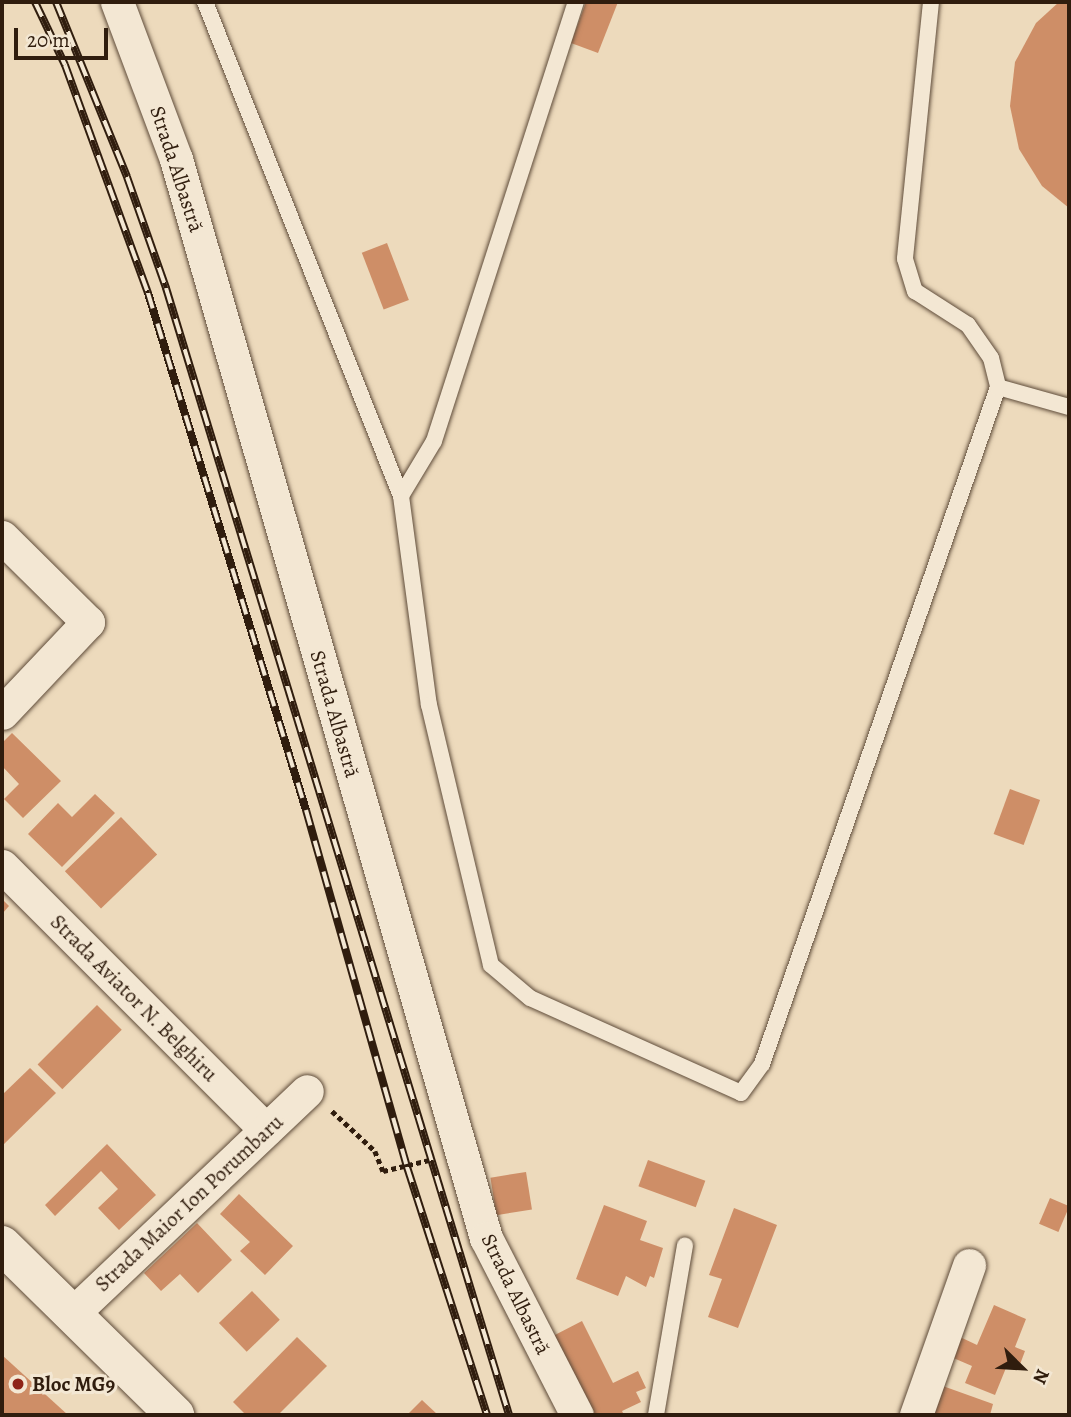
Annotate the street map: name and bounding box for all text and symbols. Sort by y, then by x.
scale bar [18,14,112,58]
text: 20 m [27,26,70,54]
street label: Strada Albastră [145,103,209,235]
street label: Strada Albastră [305,647,365,781]
street label: Strada Aviator N. Belghiru [45,909,223,1087]
street label: Strada Maior Ion Porumbaru [90,1109,288,1297]
street label: Strada Albastră [476,1229,556,1359]
north arrow [987,1333,1057,1403]
text: N [1026,1365,1056,1388]
place label: Bloc MG9 [32,1371,115,1397]
marker: Bloc MG9 [10,1376,26,1392]

